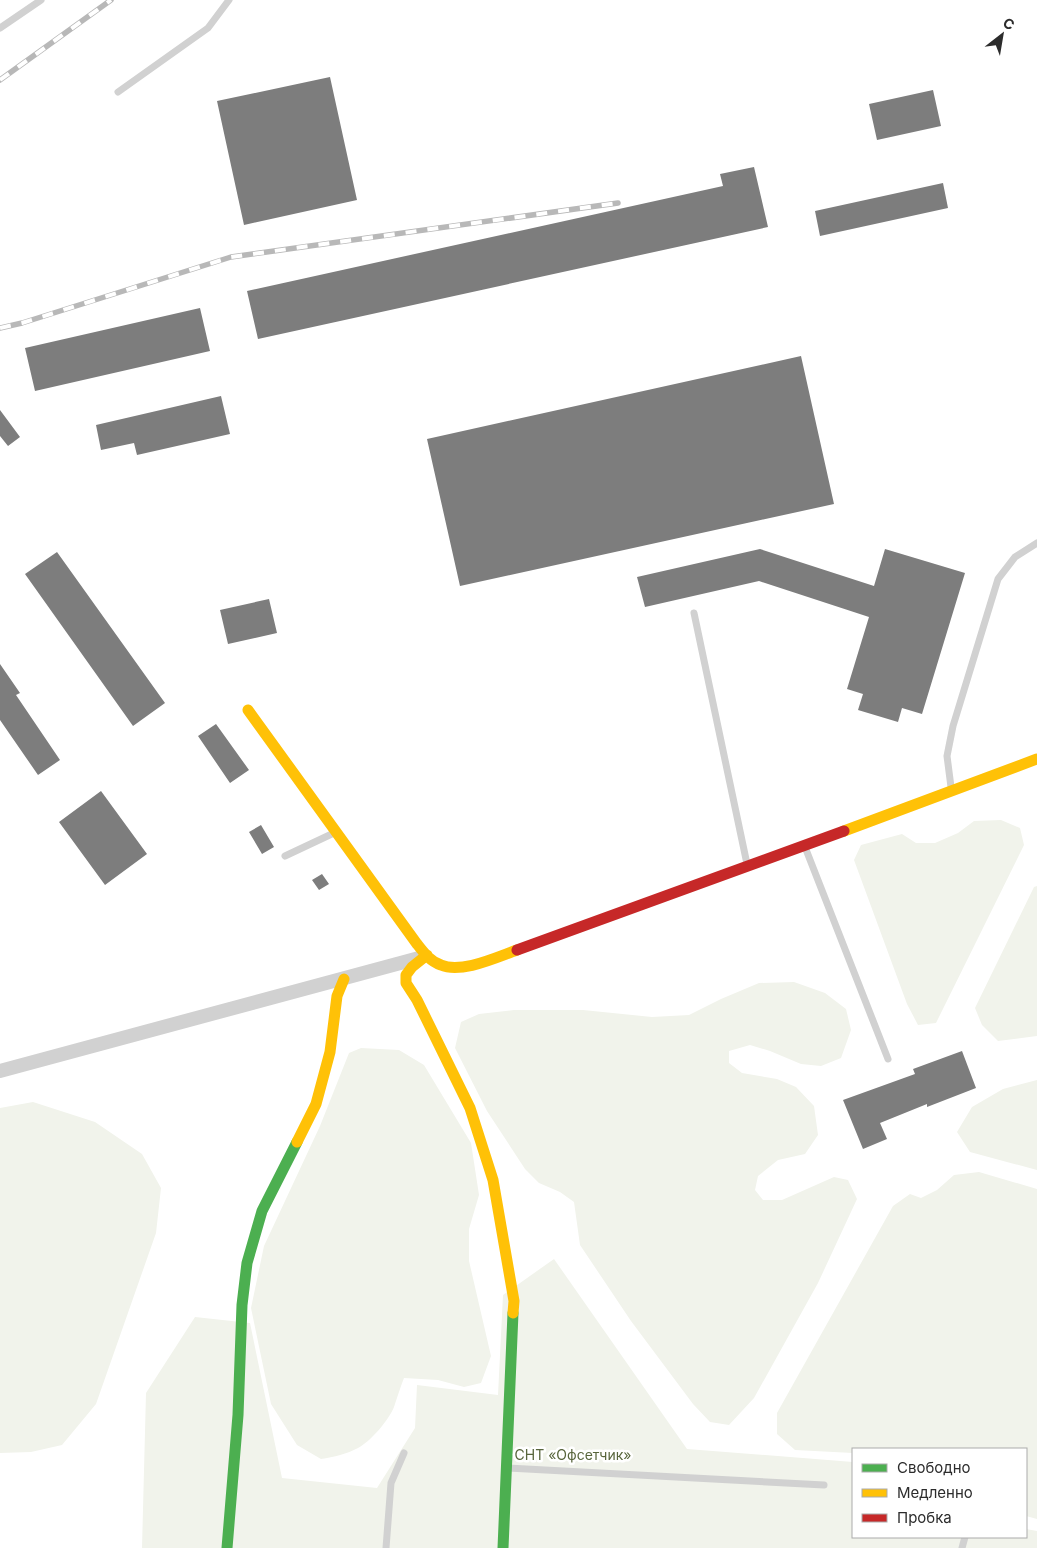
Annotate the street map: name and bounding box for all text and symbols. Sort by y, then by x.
north arrow [977,10,1027,60]
text: С [1000,13,1018,33]
park label: СНТ «Офсетчик» [515,1446,631,1463]
legend [852,1448,1027,1538]
text: Свободно [897,1458,971,1477]
text: Медленно [897,1483,973,1502]
text: Пробка [897,1508,952,1527]

